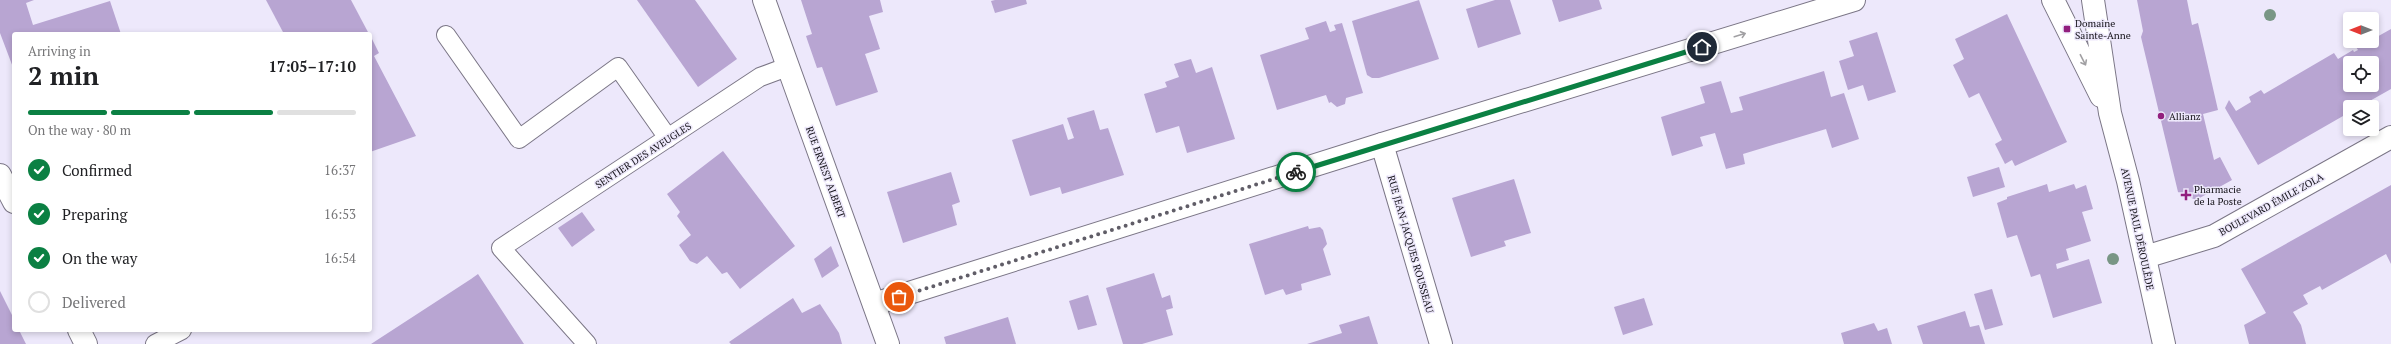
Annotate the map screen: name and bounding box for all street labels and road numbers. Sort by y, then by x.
street label: SENTIER DES AVEUGLES [593,119,694,191]
street label: RUE ERNEST ALBERT [803,124,848,220]
street label: AVENUE PAUL DÉROULÈDE [2118,167,2157,292]
street label: BOULEVARD ÉMILE ZOLA [2217,170,2326,239]
street label: RUE JEAN-JACQUES ROUSSEAU [1385,174,1437,315]

